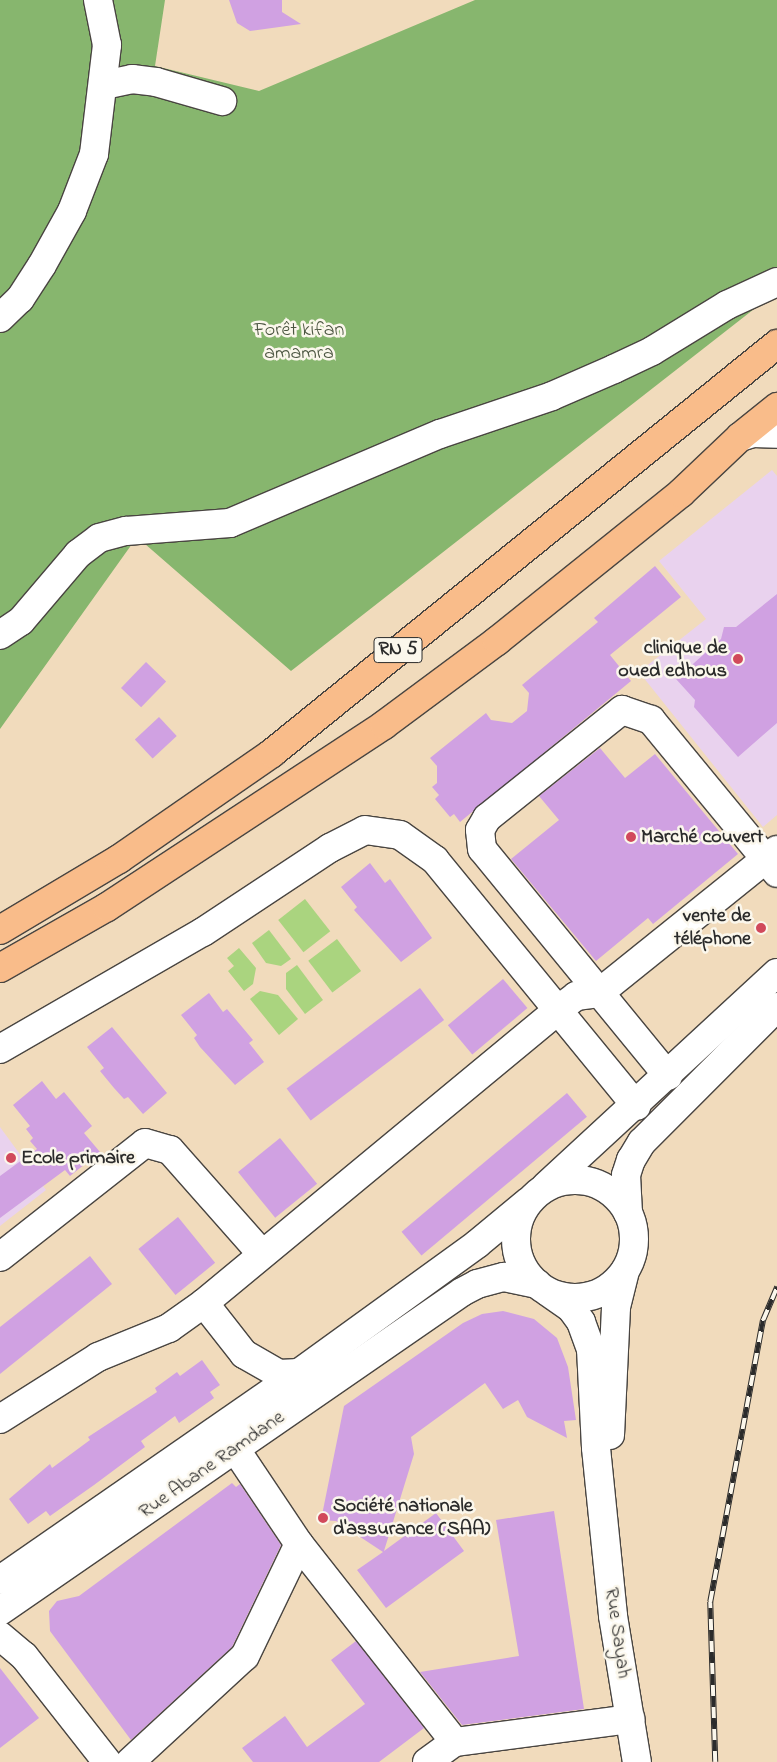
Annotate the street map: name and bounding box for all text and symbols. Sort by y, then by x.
park label: Forêt kifan amamra [254,318,344,365]
road number: RN 5 [373,634,423,666]
place label: clinique de oued edhous [618,636,727,683]
marker: clinique de oued edhous [731,652,745,666]
place label: Marché couvert [641,825,763,849]
marker: Marché couvert [625,831,637,843]
place label: vente de téléphone [674,904,751,951]
marker: vente de téléphone [755,922,767,934]
place label: Ecole primaire [21,1146,135,1170]
marker: Ecole primaire [5,1152,17,1164]
street label: Rue Abane Ramdane [135,1406,289,1524]
place label: Société nationale d'assurance (SAA) [333,1494,490,1541]
marker: Société nationale d'assurance (SAA) [317,1512,329,1524]
street label: Rue Sayah [599,1586,635,1680]

